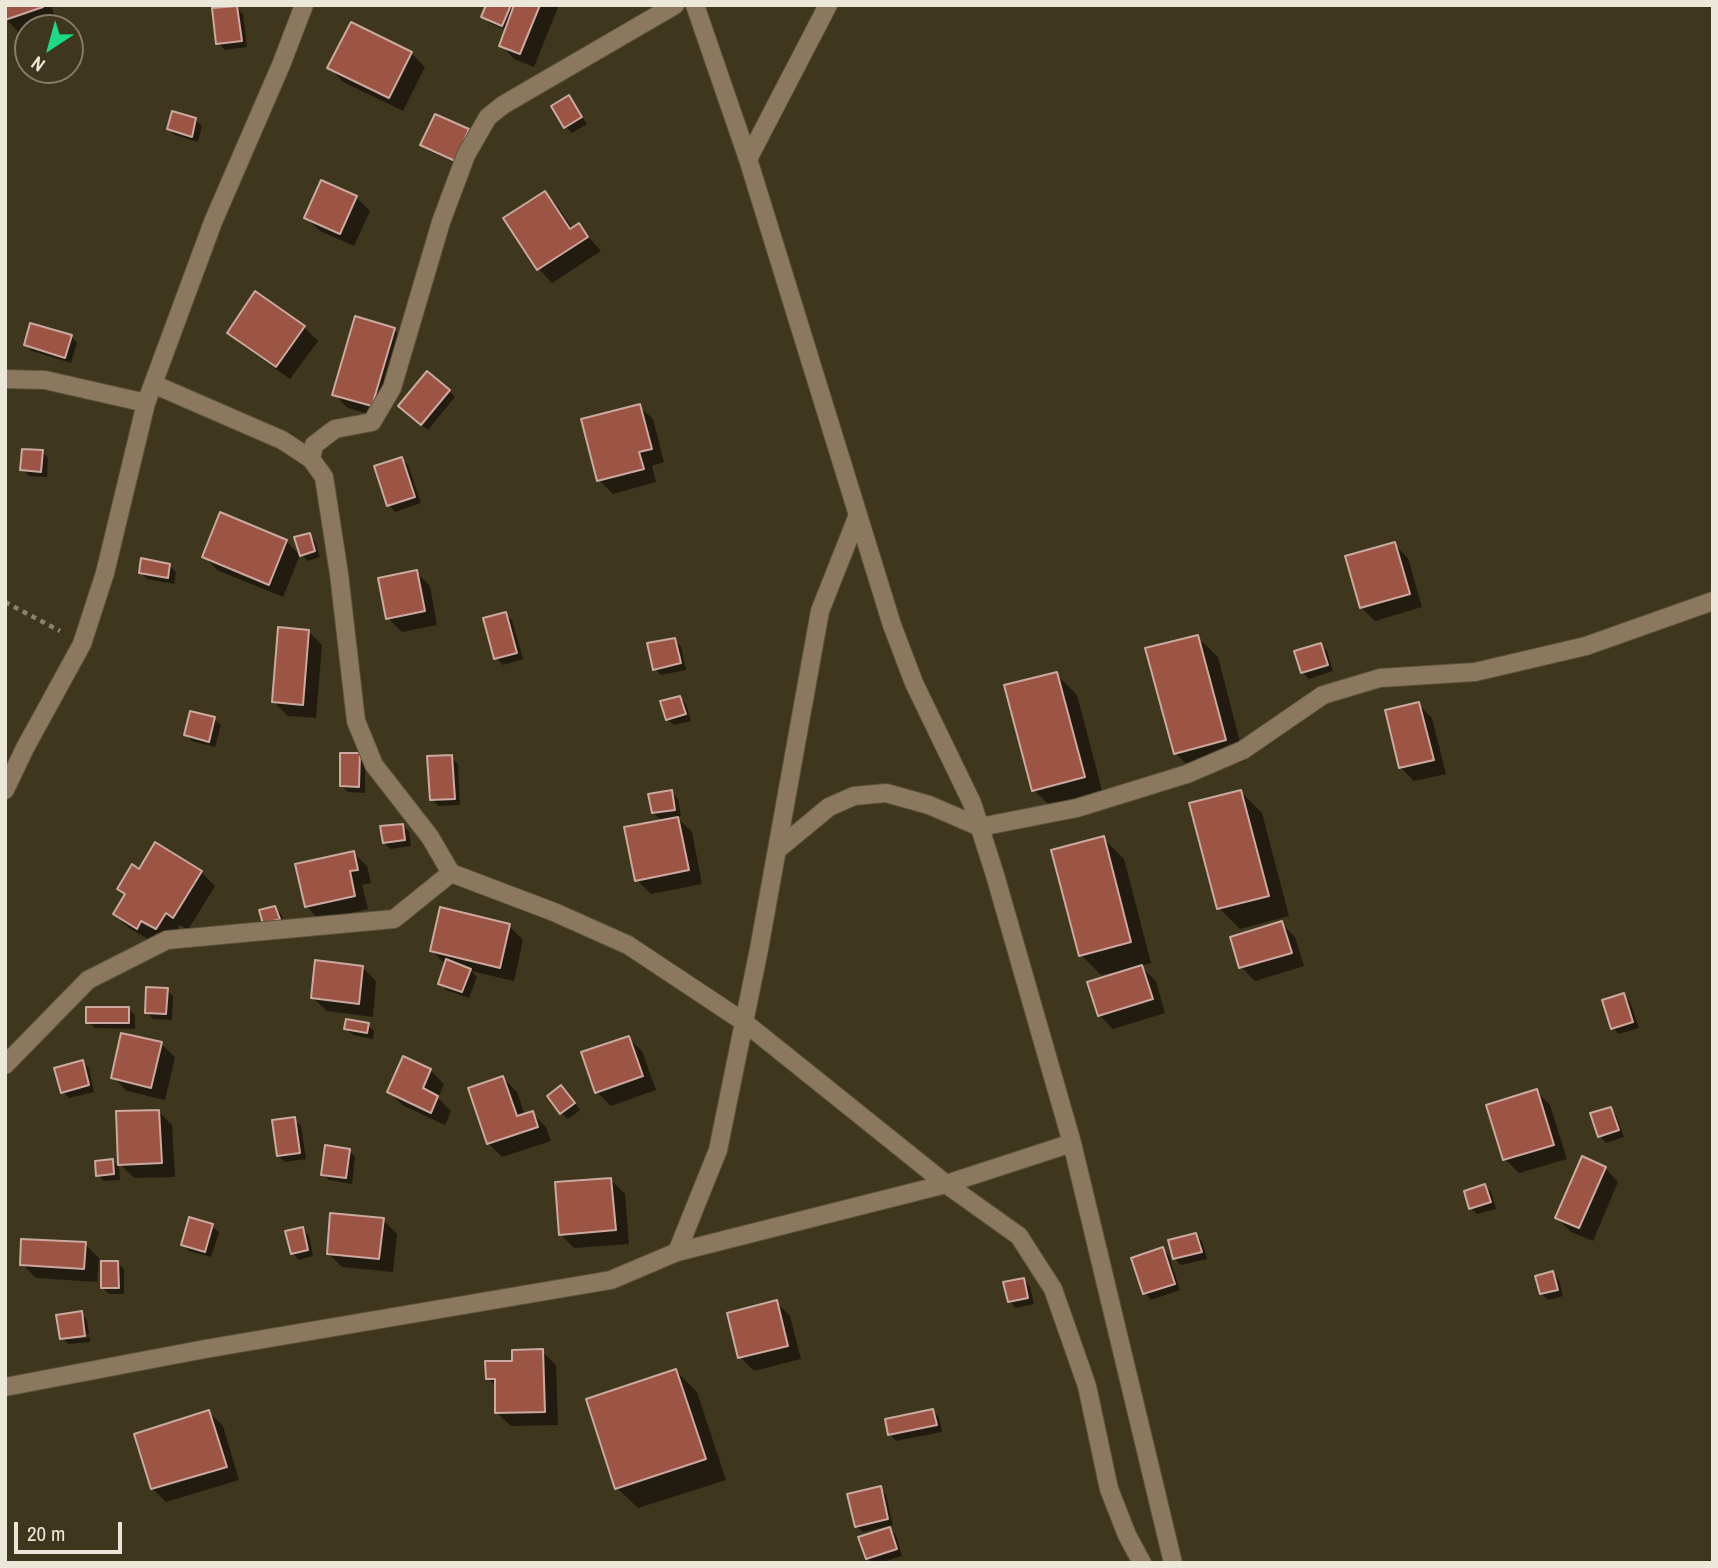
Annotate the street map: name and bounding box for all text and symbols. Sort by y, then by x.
north arrow [14,14,84,84]
text: N [26,51,50,78]
scale bar [18,1508,126,1552]
text: 20 m [27,1519,65,1548]

